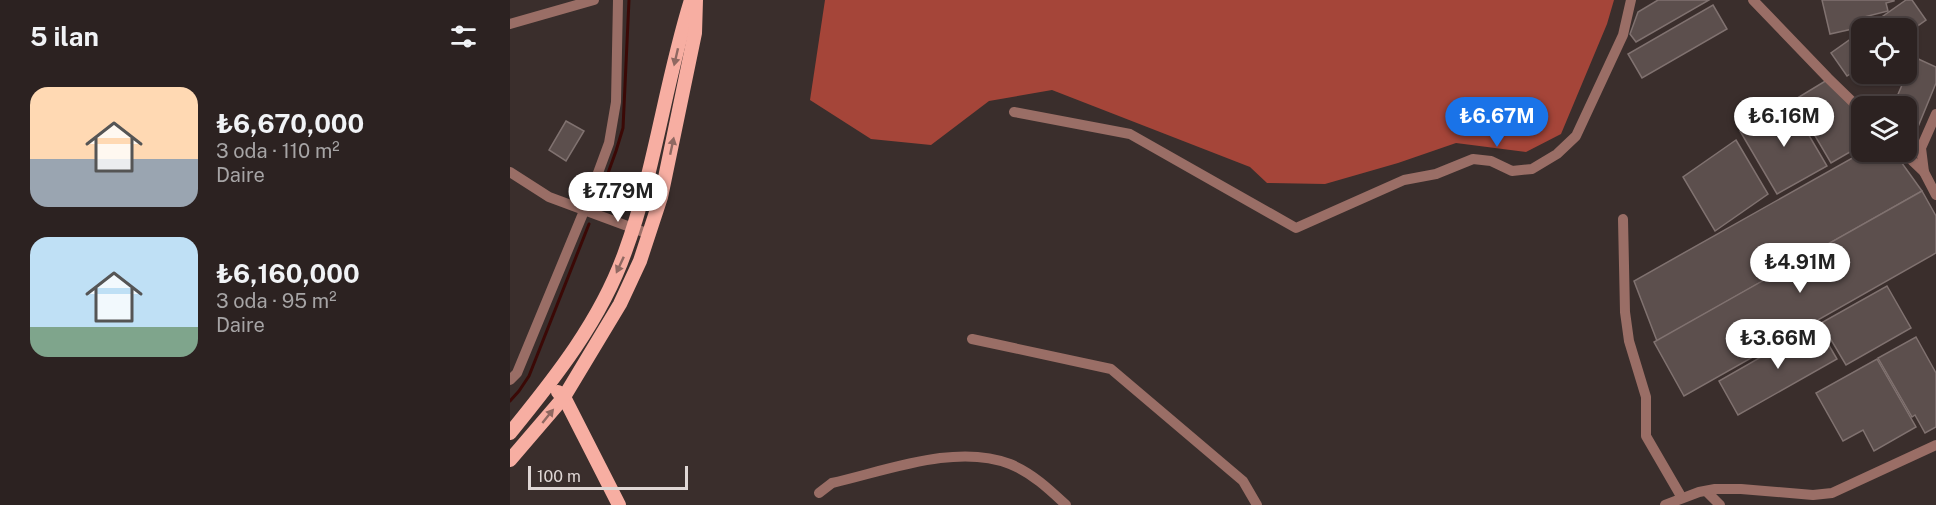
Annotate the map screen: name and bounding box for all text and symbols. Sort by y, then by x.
map controls [1851,18,1917,162]
button: locate [1851,18,1917,84]
icon: filters [447,20,480,53]
text: 5 ilan [30,21,99,52]
one-way arrow [670,47,680,66]
button: layers [1851,96,1917,162]
pin: ₺6.67M [1448,97,1546,148]
pin: ₺6.16M [1735,97,1833,148]
text: ₺6.67M [1459,104,1535,128]
text: ₺6.16M [1748,104,1820,128]
text: ₺6,670,000 [216,108,364,139]
icon: home [78,111,150,183]
one-way arrow [668,137,677,156]
text: 3 oda · 110 m² [216,139,340,163]
text: Daire [216,163,265,187]
pin: ₺7.79M [569,172,667,223]
text: ₺7.79M [583,179,653,203]
pin: ₺4.91M [1751,243,1849,294]
text: ₺4.91M [1764,250,1836,274]
one-way arrow [615,256,625,274]
text: ₺6,160,000 [216,258,360,289]
icon: home [78,261,150,333]
text: 3 oda · 95 m² [216,289,336,313]
text: Daire [216,313,265,337]
pin: ₺3.66M [1729,319,1827,370]
text: ₺3.66M [1740,326,1816,350]
one-way arrow [541,409,554,424]
scale bar [528,463,688,490]
text: 100 m [537,467,581,486]

